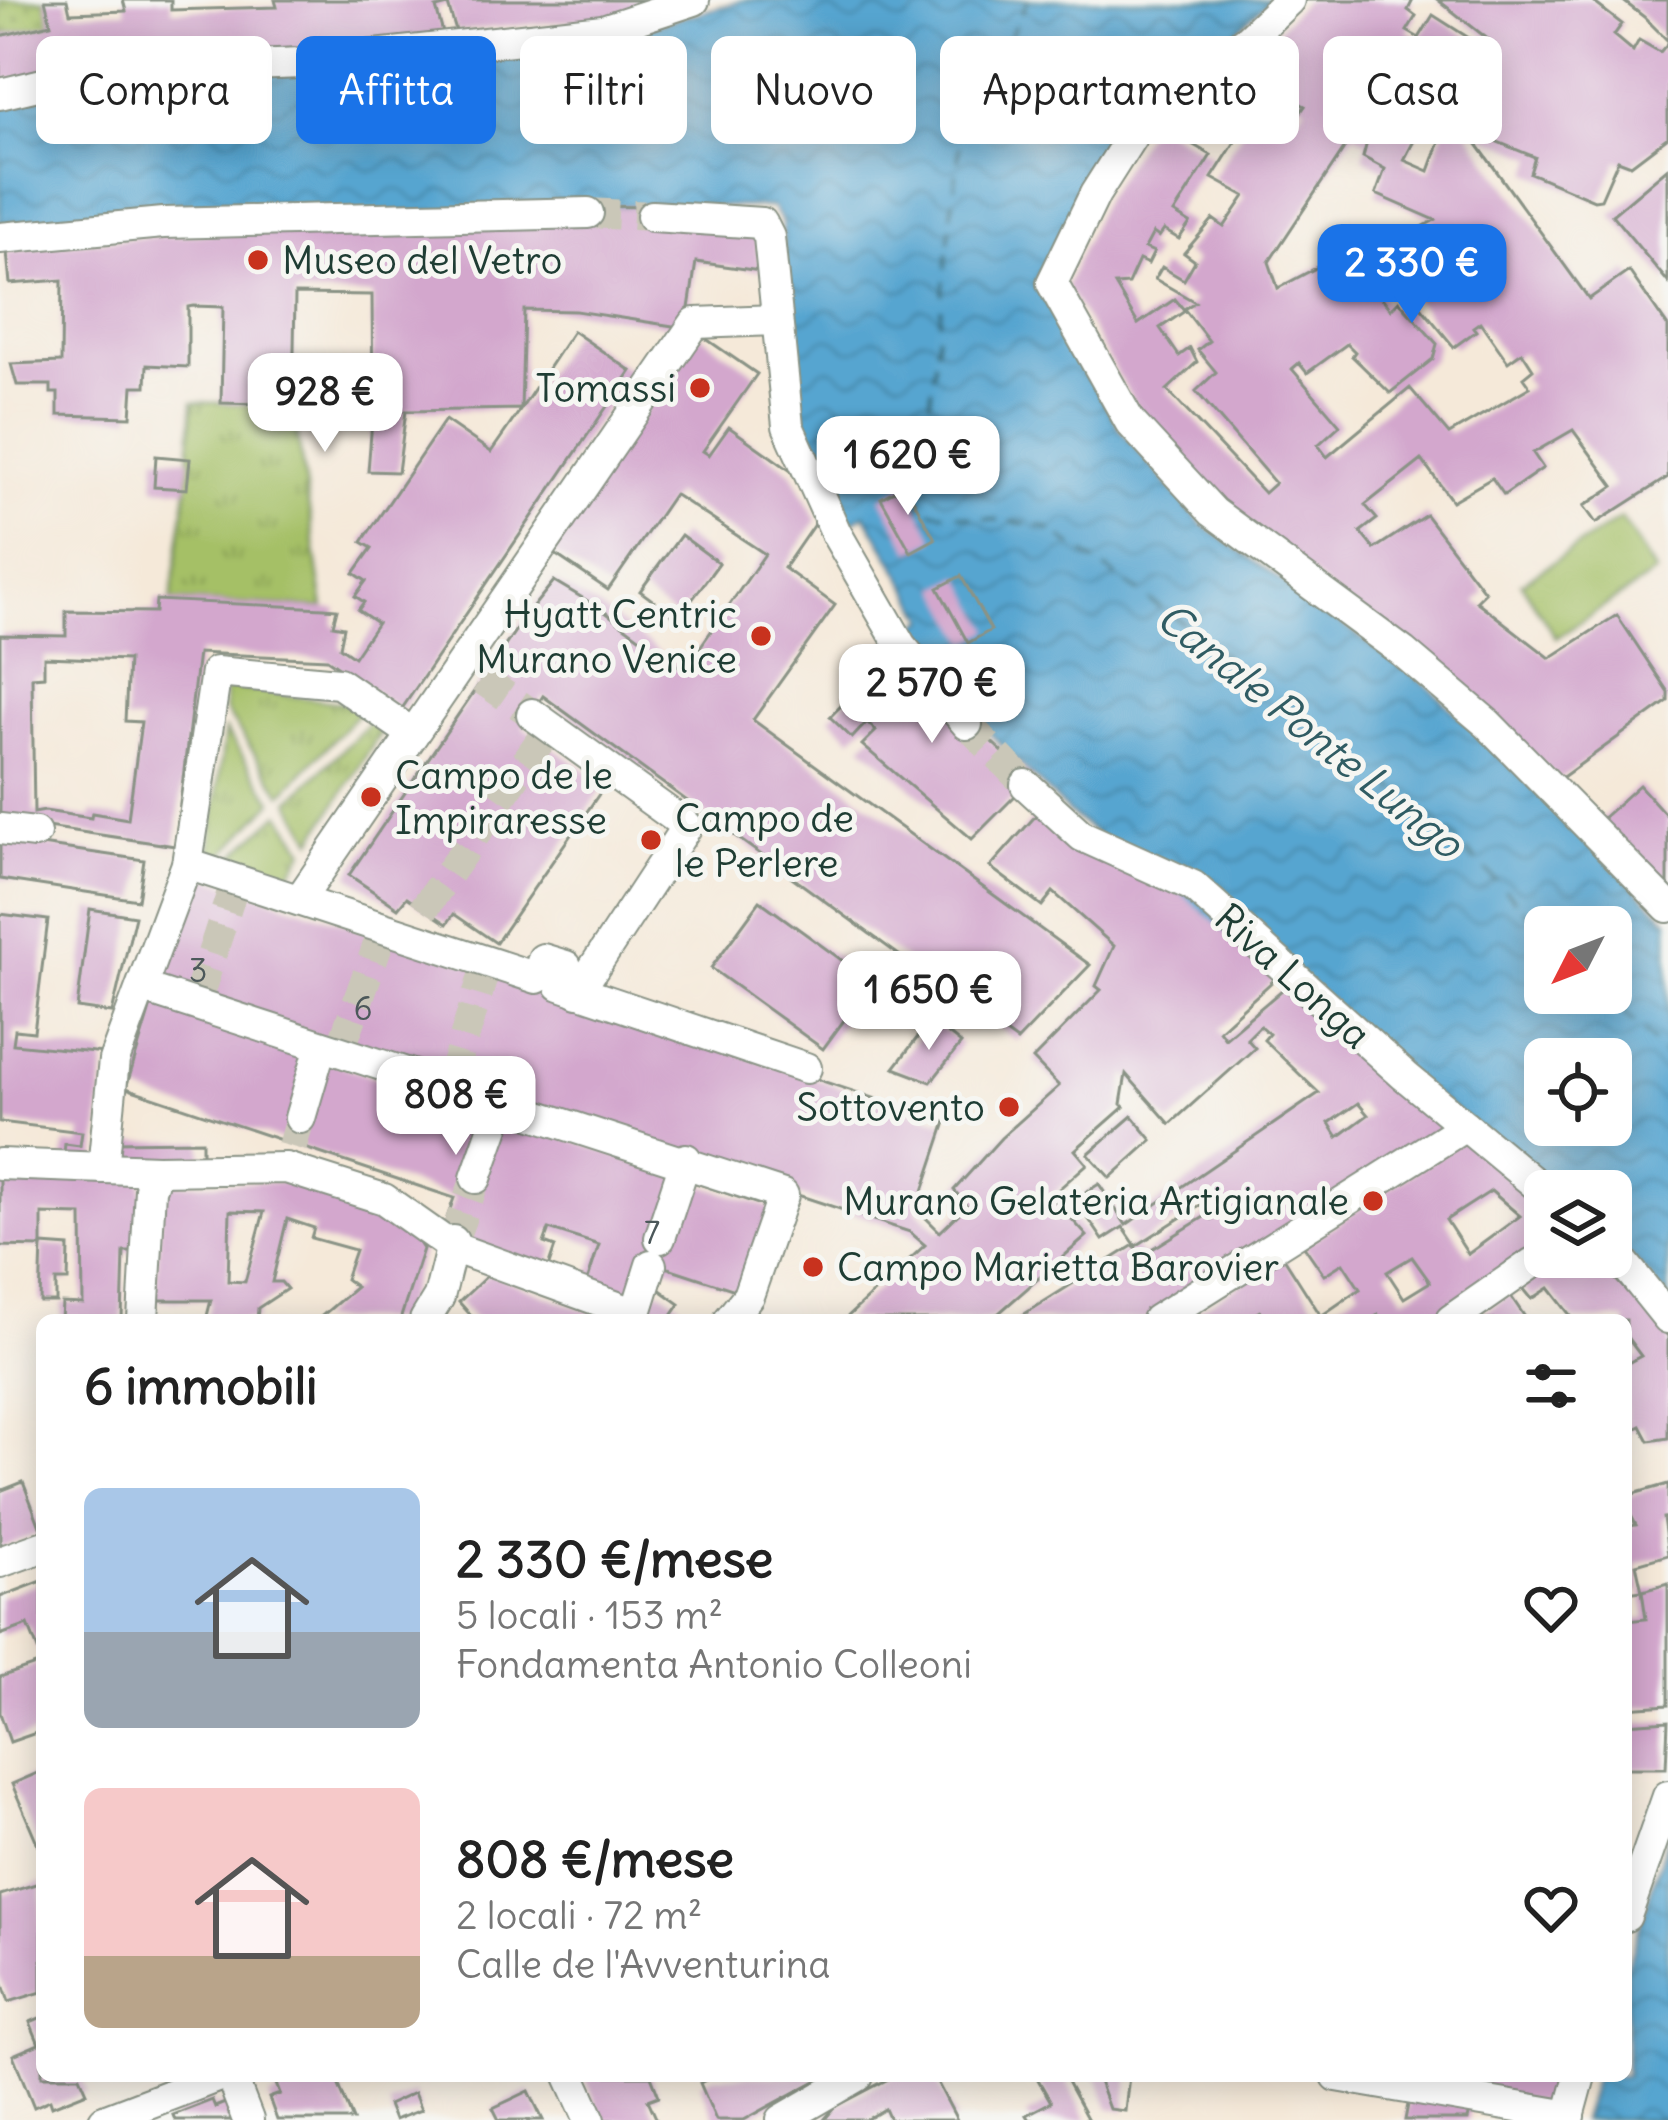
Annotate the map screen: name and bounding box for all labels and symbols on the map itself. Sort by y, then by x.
pin: 2 330 € [1301,224,1523,326]
place label: Museo del Vetro [282,236,562,285]
marker: Museo del Vetro [245,247,271,273]
pin: 928 € [241,353,409,455]
place label: Tomassi [536,364,676,413]
marker: Tomassi [687,375,713,401]
pin: 1 620 € [797,416,1019,518]
place label: Hyatt Centric Murano Venice [476,590,737,684]
water label: Canale Ponte Lungo [1147,591,1475,871]
marker: Hyatt Centric Murano Venice [748,623,774,649]
pin: 2 570 € [821,644,1043,746]
place label: Campo de le Impiraresse [395,751,613,845]
marker: Campo de le Impiraresse [358,784,384,810]
place label: Campo de le Perlere [675,794,854,888]
marker: Campo de le Perlere [638,827,664,853]
street label: Riva Longa [1205,894,1381,1059]
north arrow [1524,906,1632,1014]
house number: 3 [189,949,207,991]
pin: 1 650 € [818,951,1040,1053]
house number: 6 [353,987,373,1029]
pin: 808 € [372,1056,540,1158]
place label: Sottovento [796,1083,985,1132]
marker: Sottovento [996,1094,1022,1120]
place label: Murano Gelateria Artigianale [843,1177,1349,1226]
marker: Murano Gelateria Artigianale [1360,1188,1386,1214]
house number: 7 [644,1211,660,1253]
place label: Campo Marietta Barovier [837,1243,1279,1292]
marker: Campo Marietta Barovier [800,1254,826,1280]

